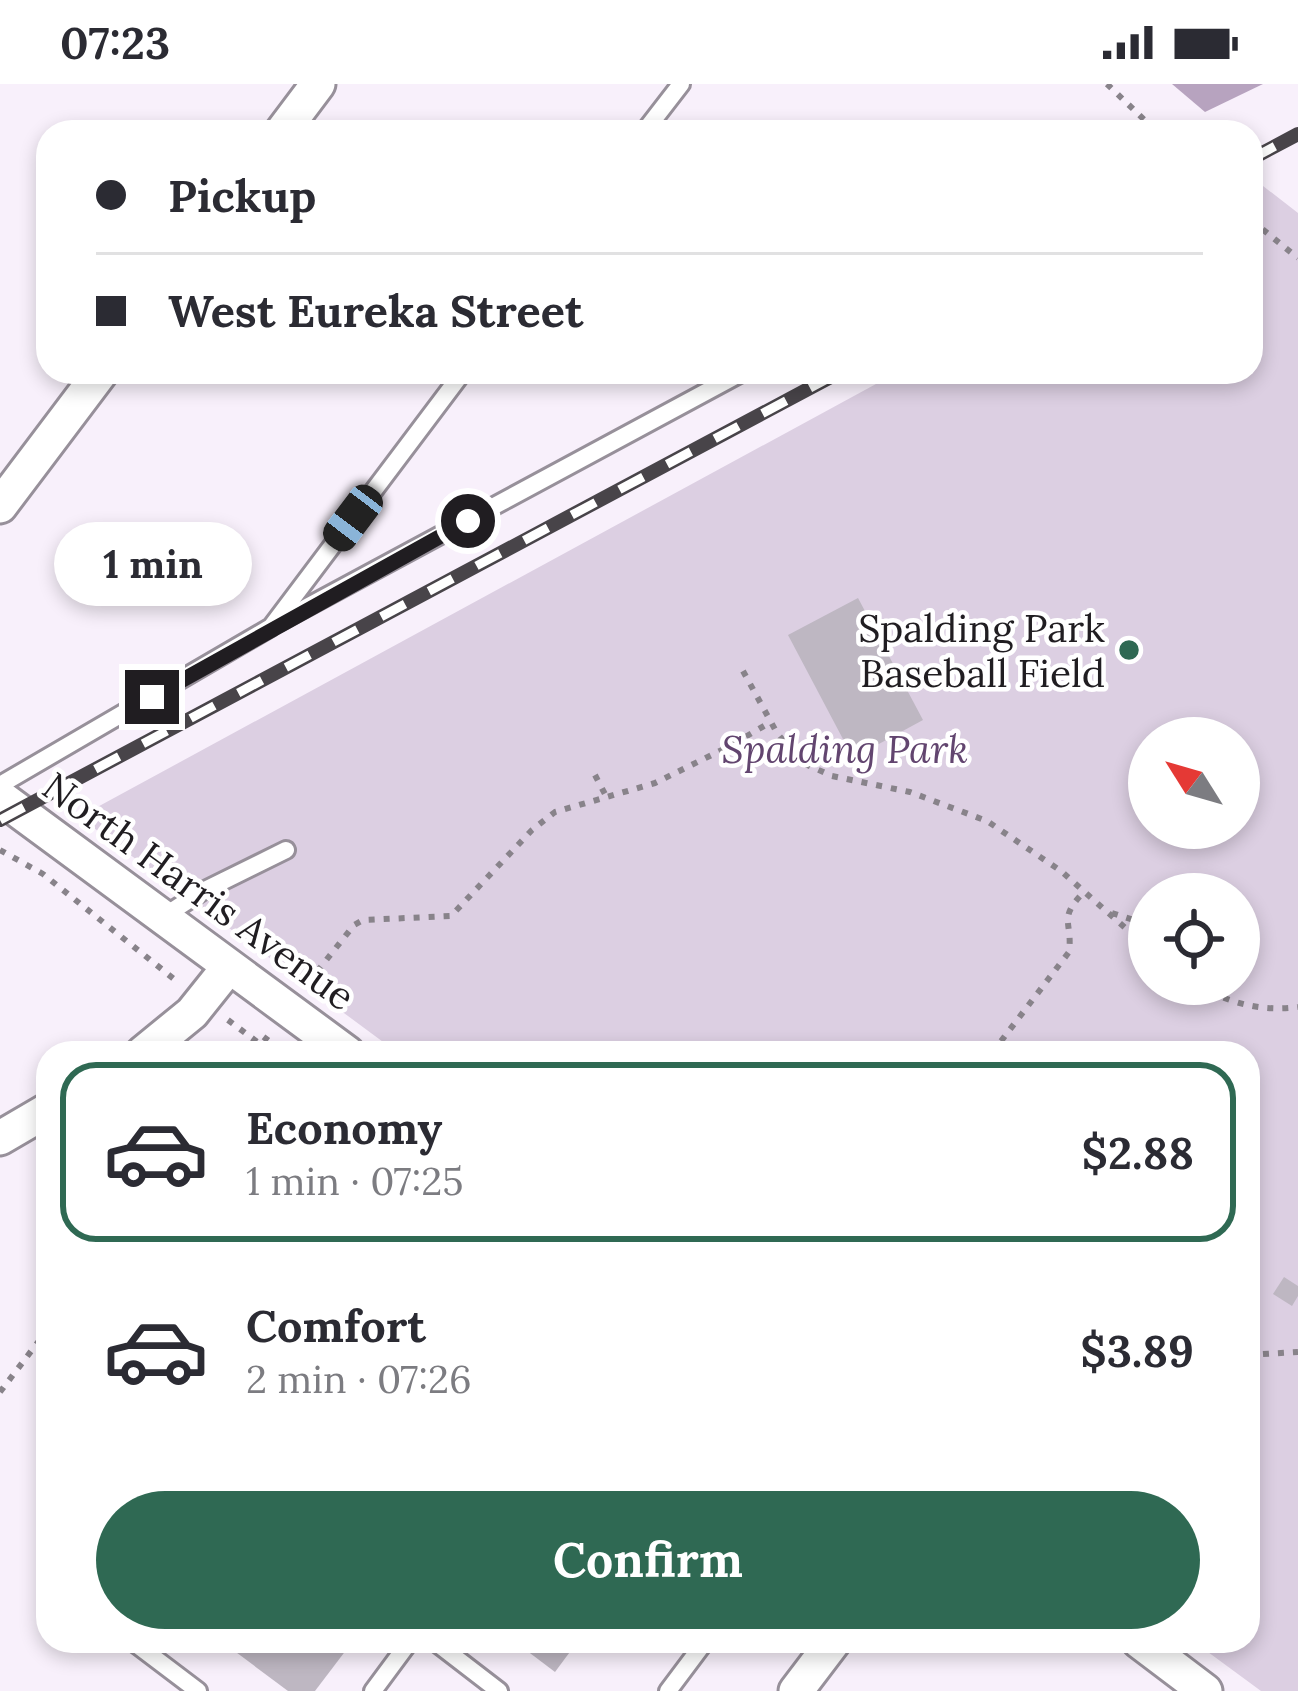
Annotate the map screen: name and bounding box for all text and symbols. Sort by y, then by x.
text: 07:23 [60,14,170,71]
text: Pickup [168,167,316,224]
text: West Eureka Street [168,282,583,339]
car [317,478,389,558]
route start [441,494,495,548]
callout: 1 min [53,523,251,607]
text: 1 min [103,539,203,589]
place label: Spalding Park Baseball Field [858,603,1105,698]
marker: Spalding Park Baseball Field [1116,637,1142,663]
route end [125,670,179,724]
north arrow [1128,717,1260,849]
map controls [1128,717,1260,1005]
park label: Spalding Park [722,724,968,774]
street label: North Harris Avenue [33,761,365,1021]
button: locate [1128,873,1260,1005]
icon: car [102,1098,210,1206]
text: Economy [246,1099,442,1156]
text: $2.88 [1082,1124,1194,1181]
text: 1 min · 07:25 [246,1156,464,1206]
icon: car [102,1296,210,1404]
text: Comfort [246,1297,426,1354]
text: $3.89 [1080,1322,1194,1379]
text: 2 min · 07:26 [246,1354,472,1404]
button: Confirm [96,1491,1200,1629]

